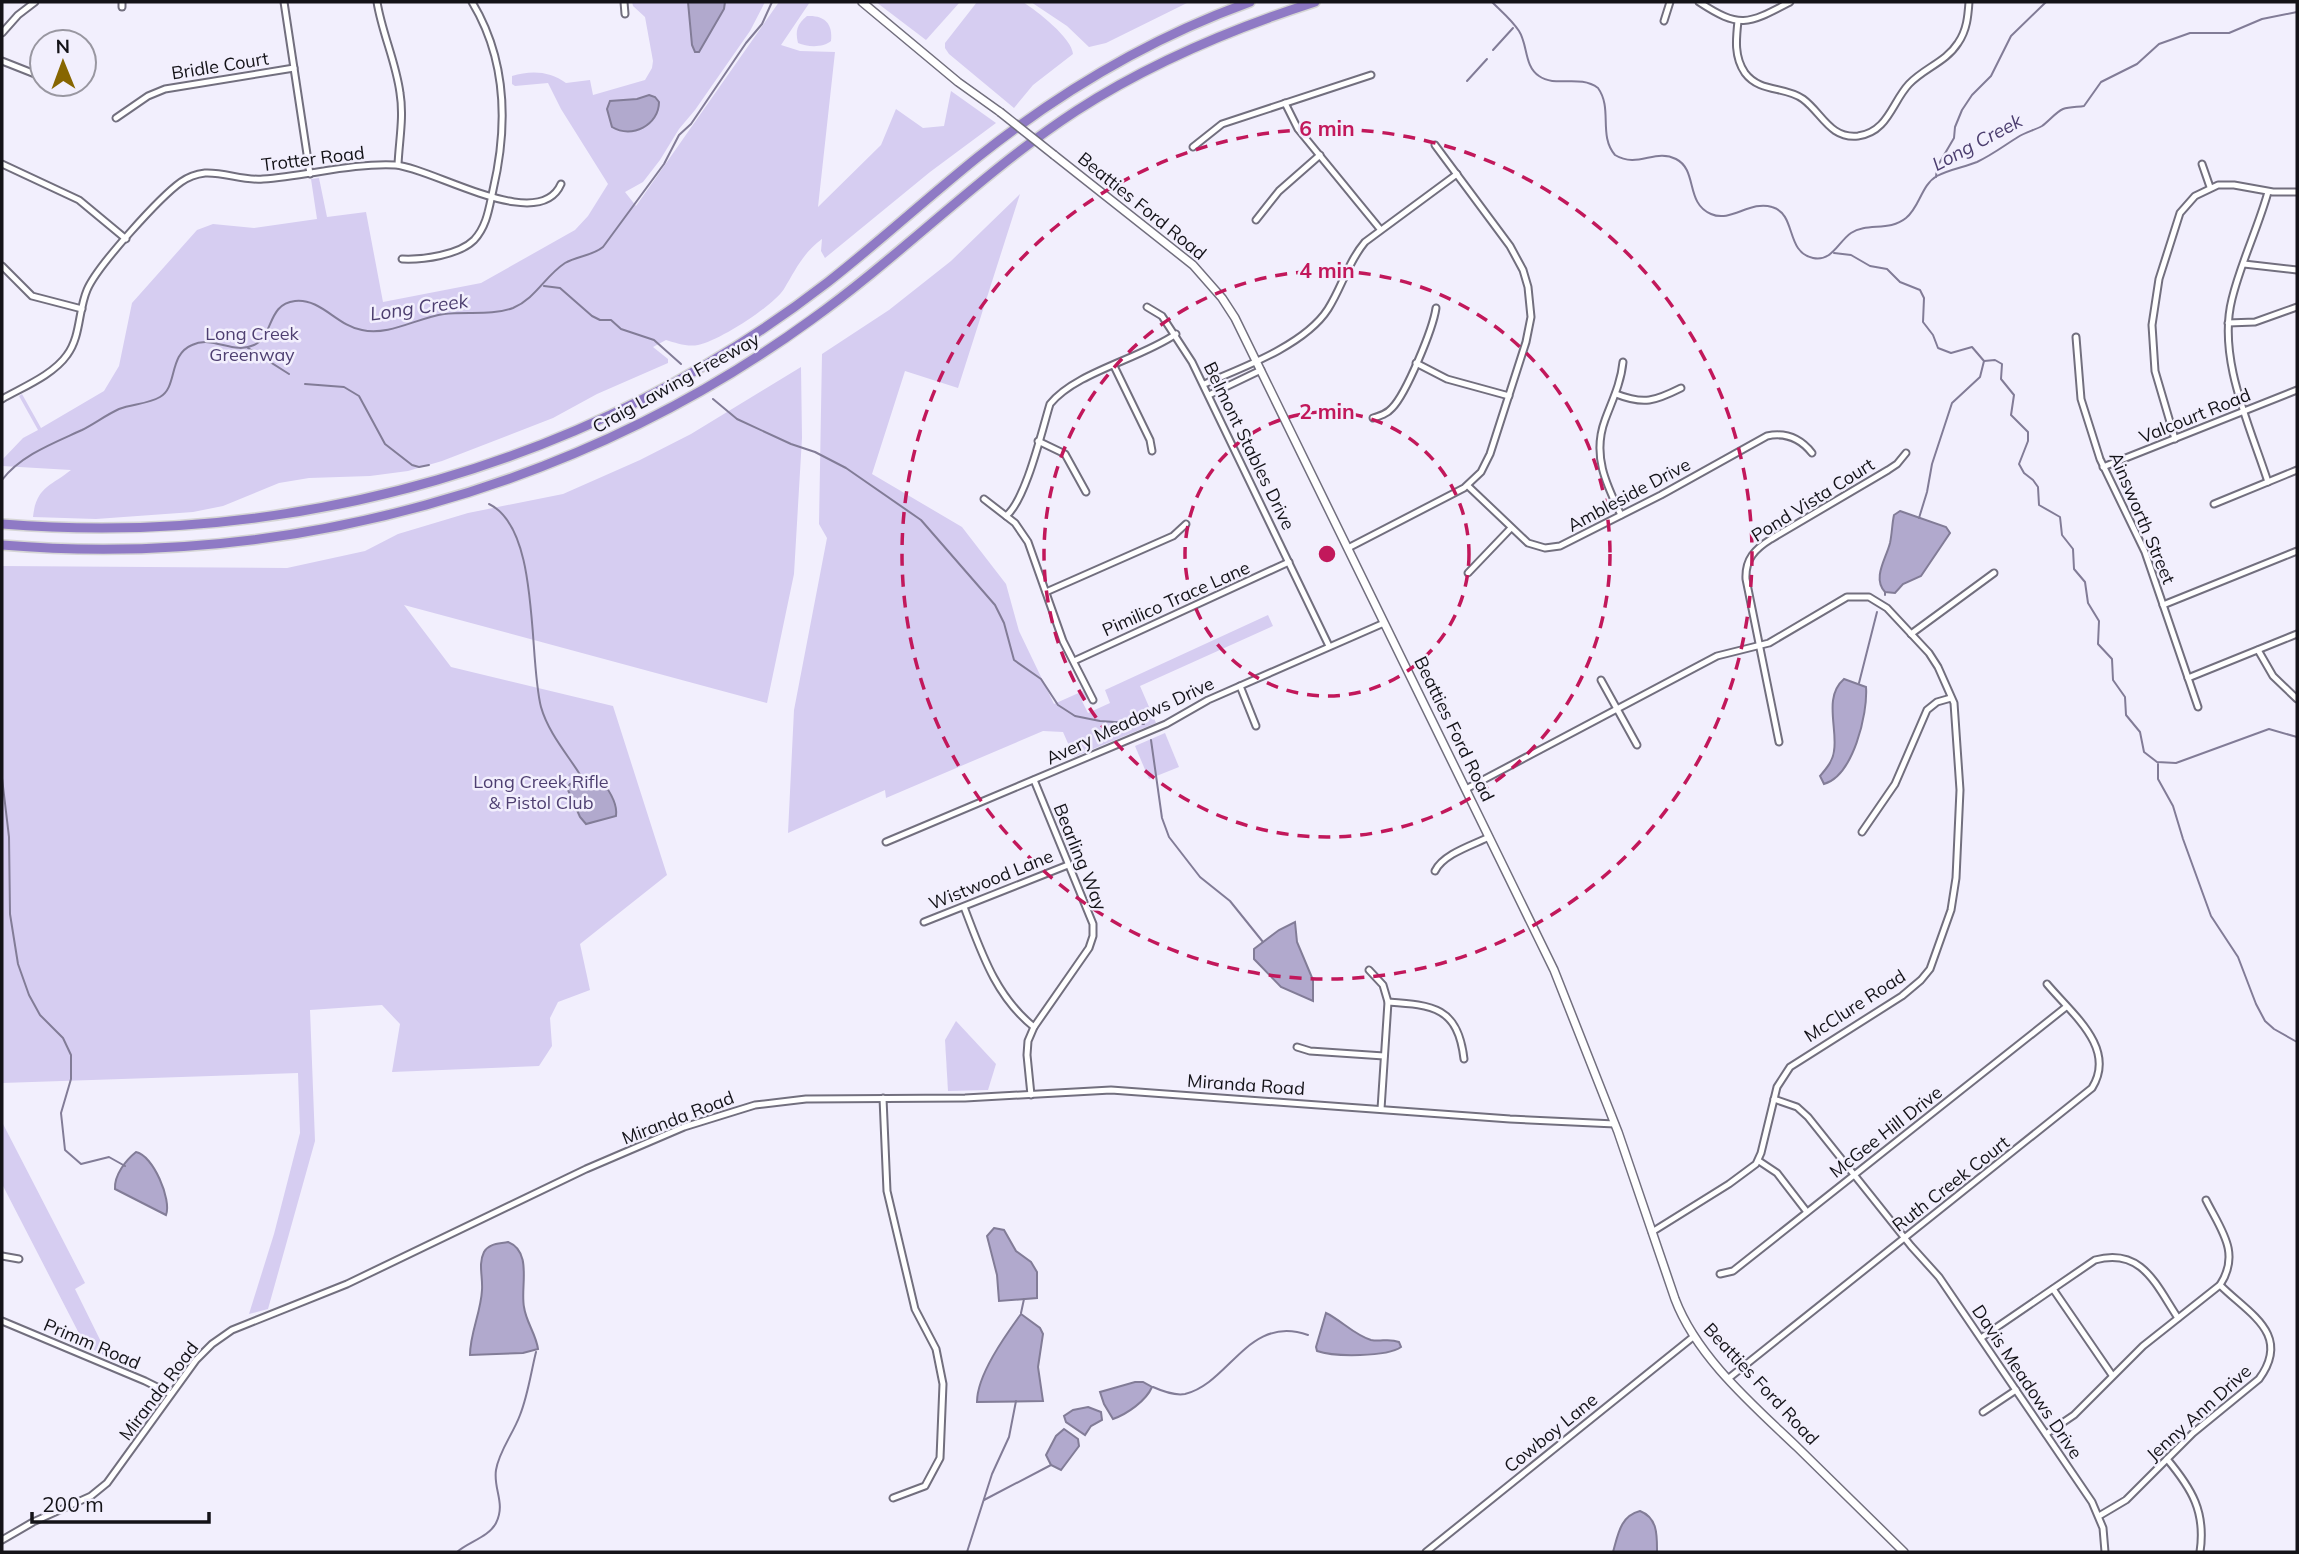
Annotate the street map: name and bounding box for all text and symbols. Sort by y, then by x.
north arrow [28,28,98,98]
text: N [55,34,70,58]
street label: Bridle Court [170,46,270,85]
water label: Long Creek [1928,108,2027,176]
text: 6 min [1299,115,1355,141]
street label: Trotter Road [260,141,366,176]
street label: Beatties Ford Road [1073,147,1211,265]
text: 4 min [1299,257,1355,283]
water label: Long Creek [368,288,471,326]
park label: Long Creek Greenway [205,322,300,366]
street label: Craig Lawing Freeway [588,327,764,438]
street label: Belmont Stables Drive [1199,358,1300,534]
street label: Valcourt Road [2136,383,2254,448]
text: 2 min [1299,398,1355,424]
street label: Ainsworth Street [2104,448,2181,587]
street label: Ambleside Drive [1563,453,1694,537]
street label: Pond Vista Court [1747,453,1879,547]
centre of rings [1315,542,1339,566]
street label: Pimilico Trace Lane [1098,556,1253,641]
street label: Beatties Ford Road [1409,652,1500,805]
street label: Avery Meadows Drive [1042,671,1218,770]
park label: Long Creek Rifle & Pistol Club [473,770,609,814]
street label: Bearling Way [1049,800,1113,914]
street label: Wistwood Lane [925,844,1056,915]
street label: McClure Road [1800,964,1910,1047]
street label: Miranda Road [1186,1069,1306,1100]
street label: McGee Hill Drive [1825,1080,1947,1183]
street label: Miranda Road [619,1086,737,1149]
street label: Ruth Creek Court [1888,1131,2014,1236]
street label: Davis Meadows Drive [1967,1300,2088,1463]
street label: Primm Road [40,1313,144,1374]
street label: Beatties Ford Road [1699,1318,1824,1450]
street label: Miranda Road [114,1337,203,1445]
street label: Jenny Ann Drive [2141,1359,2256,1466]
street label: Cowboy Lane [1499,1388,1602,1477]
scale bar [32,1480,208,1524]
text: 200 m [42,1491,104,1517]

